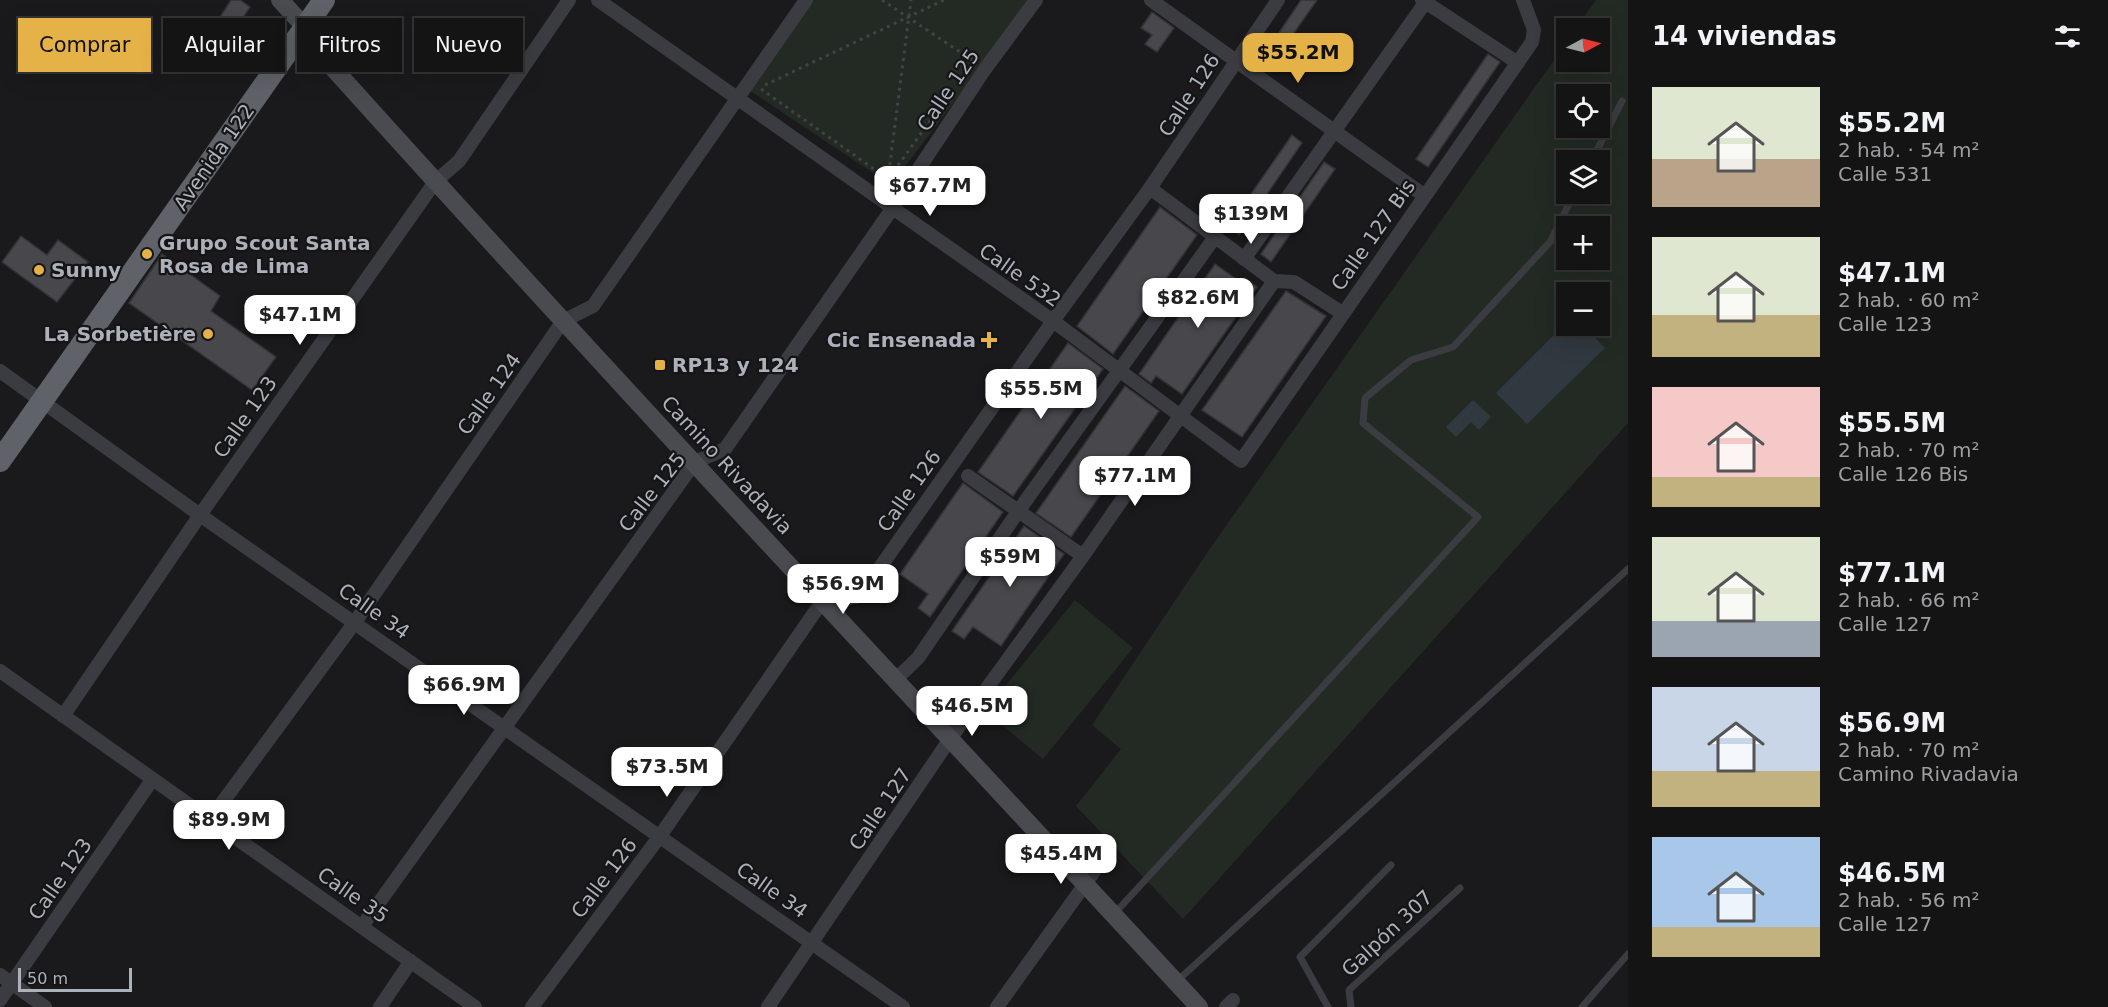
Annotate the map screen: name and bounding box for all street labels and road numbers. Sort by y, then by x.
street label: Calle 125 [912,44,984,136]
street label: Calle 126 [1153,49,1225,141]
street label: Avenida 122 [169,99,259,215]
street label: Calle 127 Bis [1326,175,1420,295]
street label: Calle 532 [975,238,1065,312]
street label: Calle 124 [452,349,526,439]
street label: Calle 123 [208,372,282,462]
street label: Camino Rivadavia [657,391,797,539]
street label: Calle 126 [872,446,946,536]
street label: Calle 125 [614,448,690,536]
street label: Calle 34 [334,578,414,644]
street label: Calle 127 [844,763,916,855]
street label: Calle 126 [566,833,642,923]
street label: Calle 123 [23,834,97,924]
street label: Calle 34 [732,857,812,923]
street label: Calle 35 [313,862,393,928]
street label: Galpón 307 [1337,885,1437,981]

